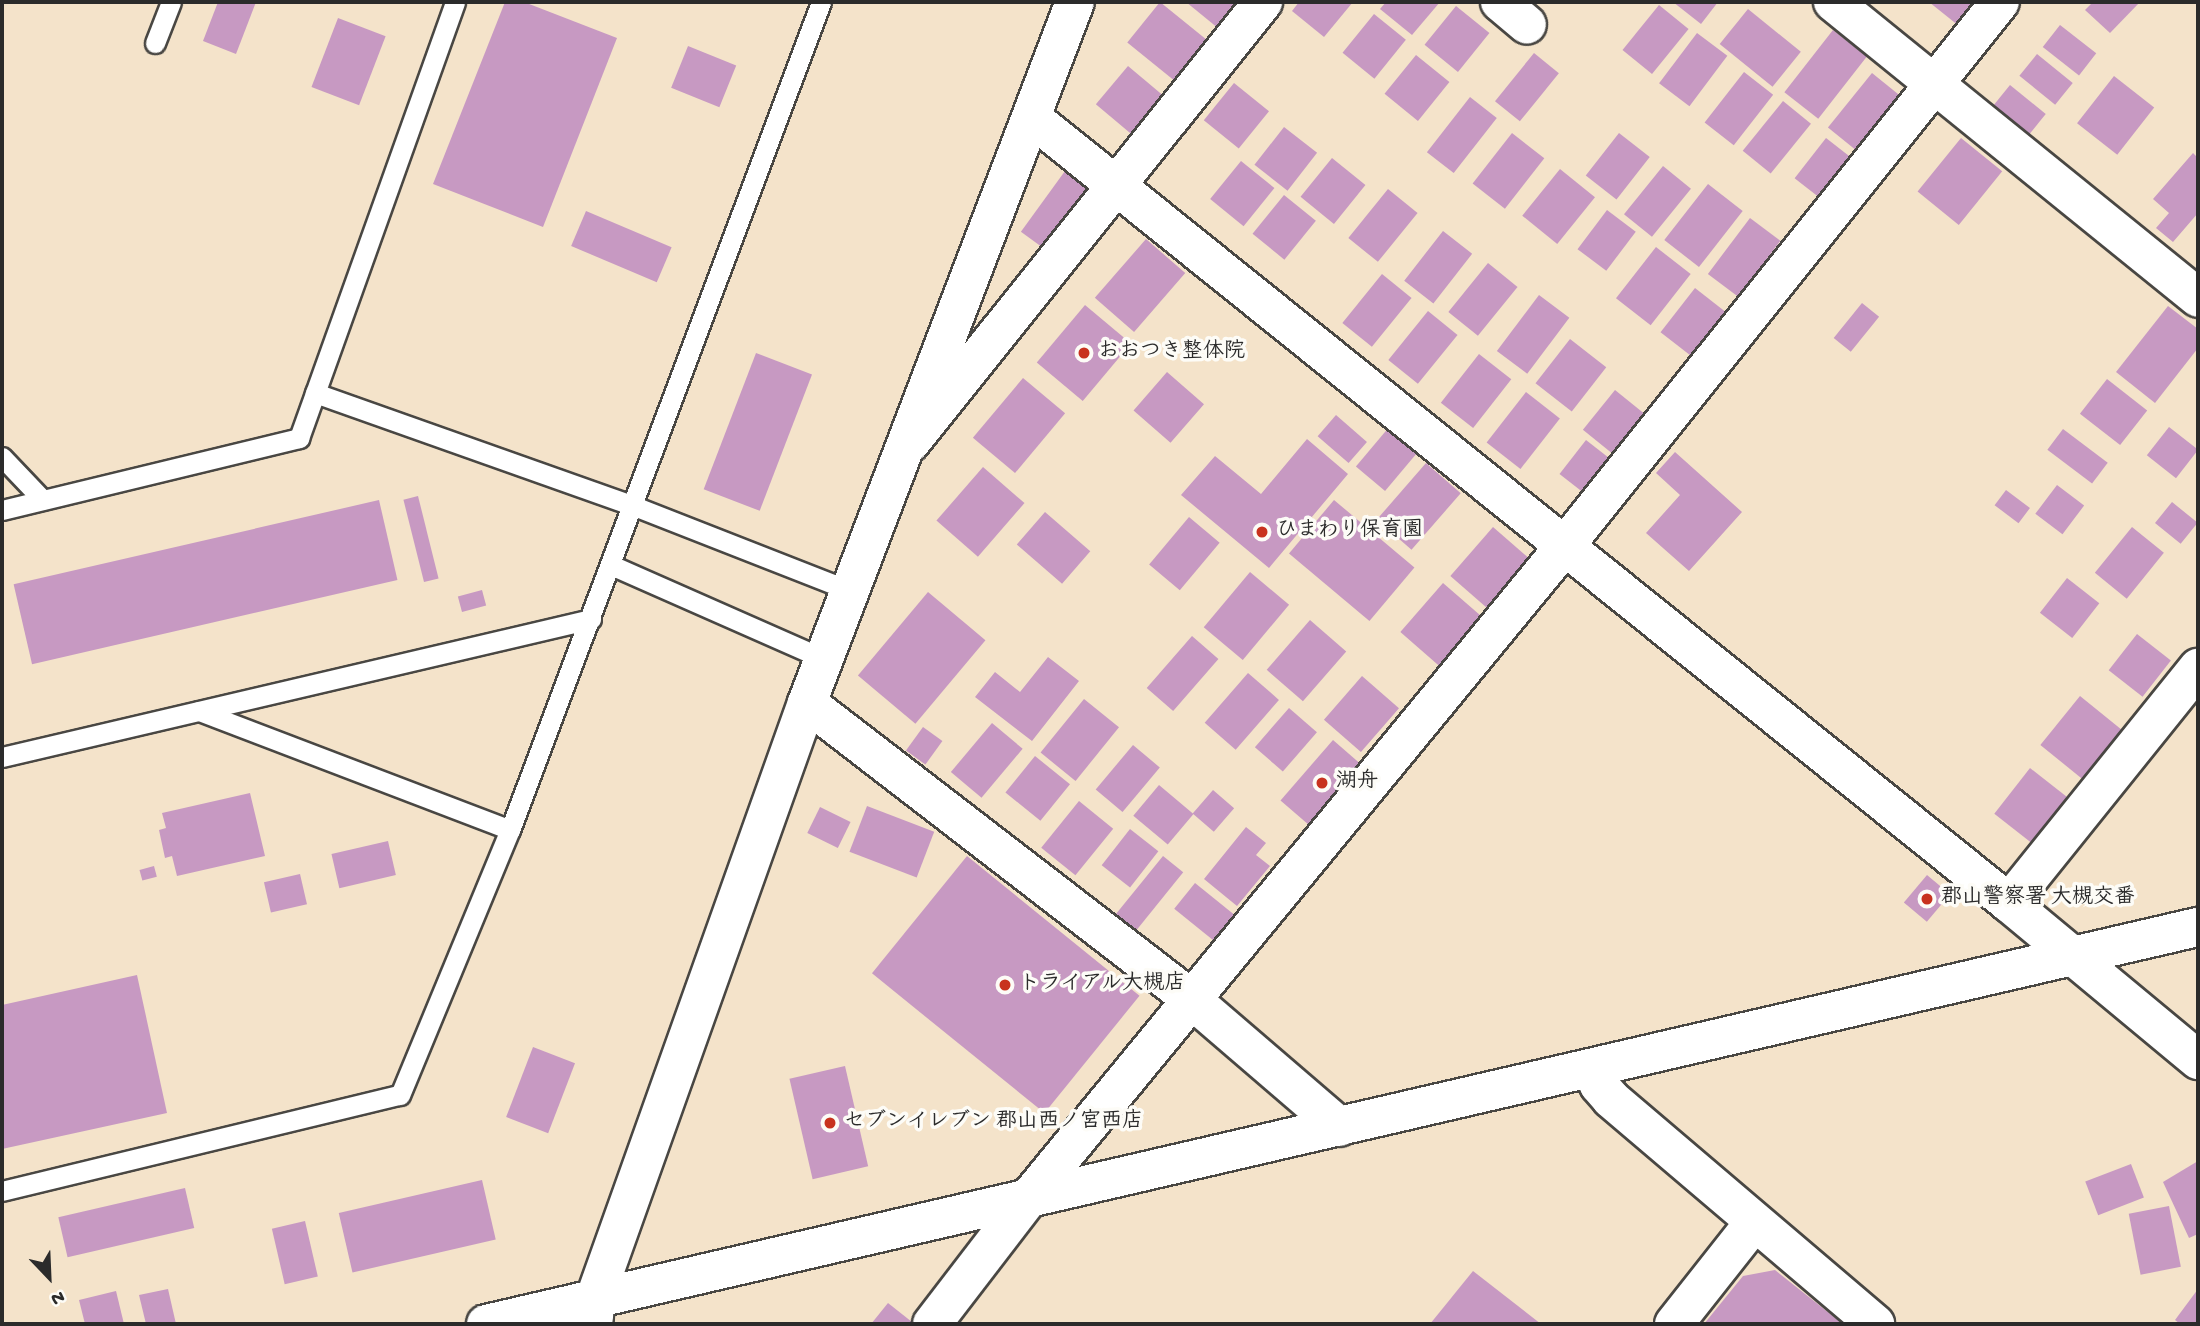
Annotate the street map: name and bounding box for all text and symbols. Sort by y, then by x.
place label: おおつき整体院 [1098,340,1245,366]
marker: おおつき整体院 [1076,345,1092,361]
place label: ひまわり保育園 [1276,519,1423,545]
marker: ひまわり保育園 [1254,524,1270,540]
place label: 湖舟 [1336,770,1378,796]
marker: 湖舟 [1314,775,1330,791]
place label: 郡山警察署 大槻交番 [1941,886,2135,912]
marker: 郡山警察署 大槻交番 [1919,891,1935,907]
place label: トライアル大槻店 [1019,972,1187,998]
marker: トライアル大槻店 [997,977,1013,993]
place label: セブンイレブン 郡山西ノ宮西店 [844,1110,1143,1136]
marker: セブンイレブン 郡山西ノ宮西店 [822,1115,838,1131]
north arrow [14,1242,84,1312]
text: N [47,1284,68,1310]

